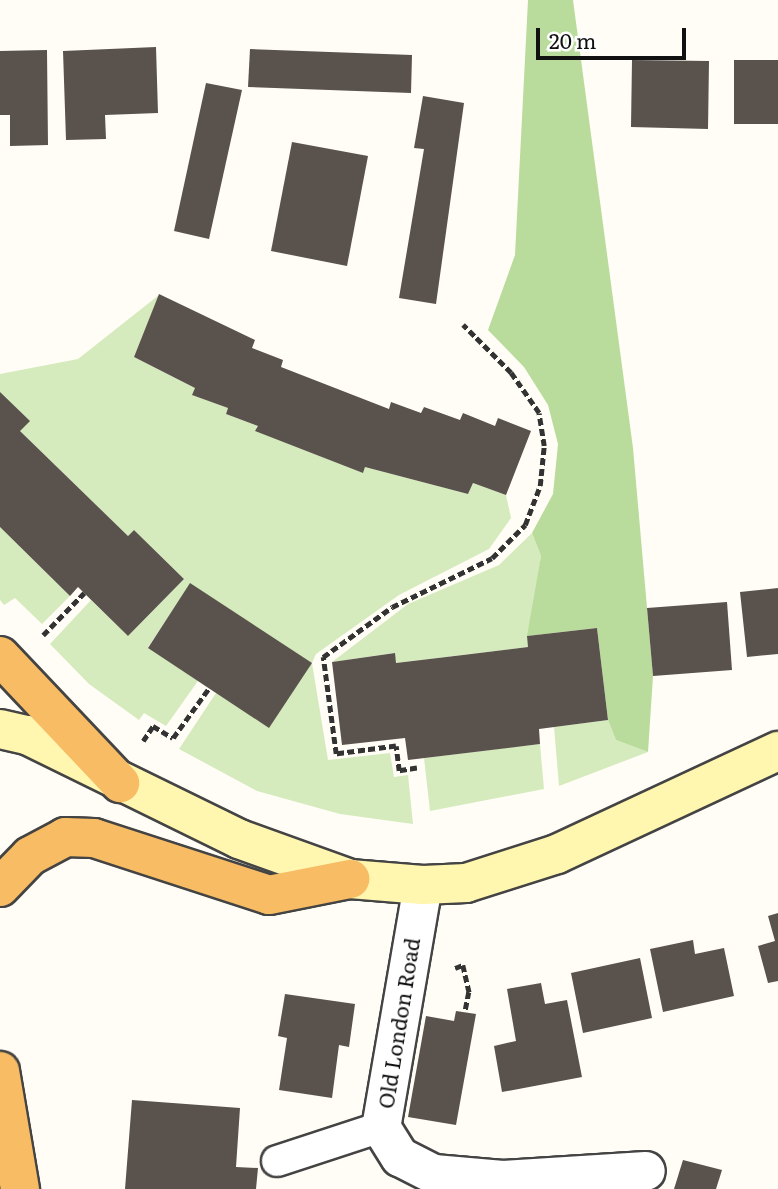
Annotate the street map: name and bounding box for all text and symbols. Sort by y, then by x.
scale bar [540,14,690,58]
text: 20 m [549,24,596,55]
street label: Old London Road [372,936,424,1110]

